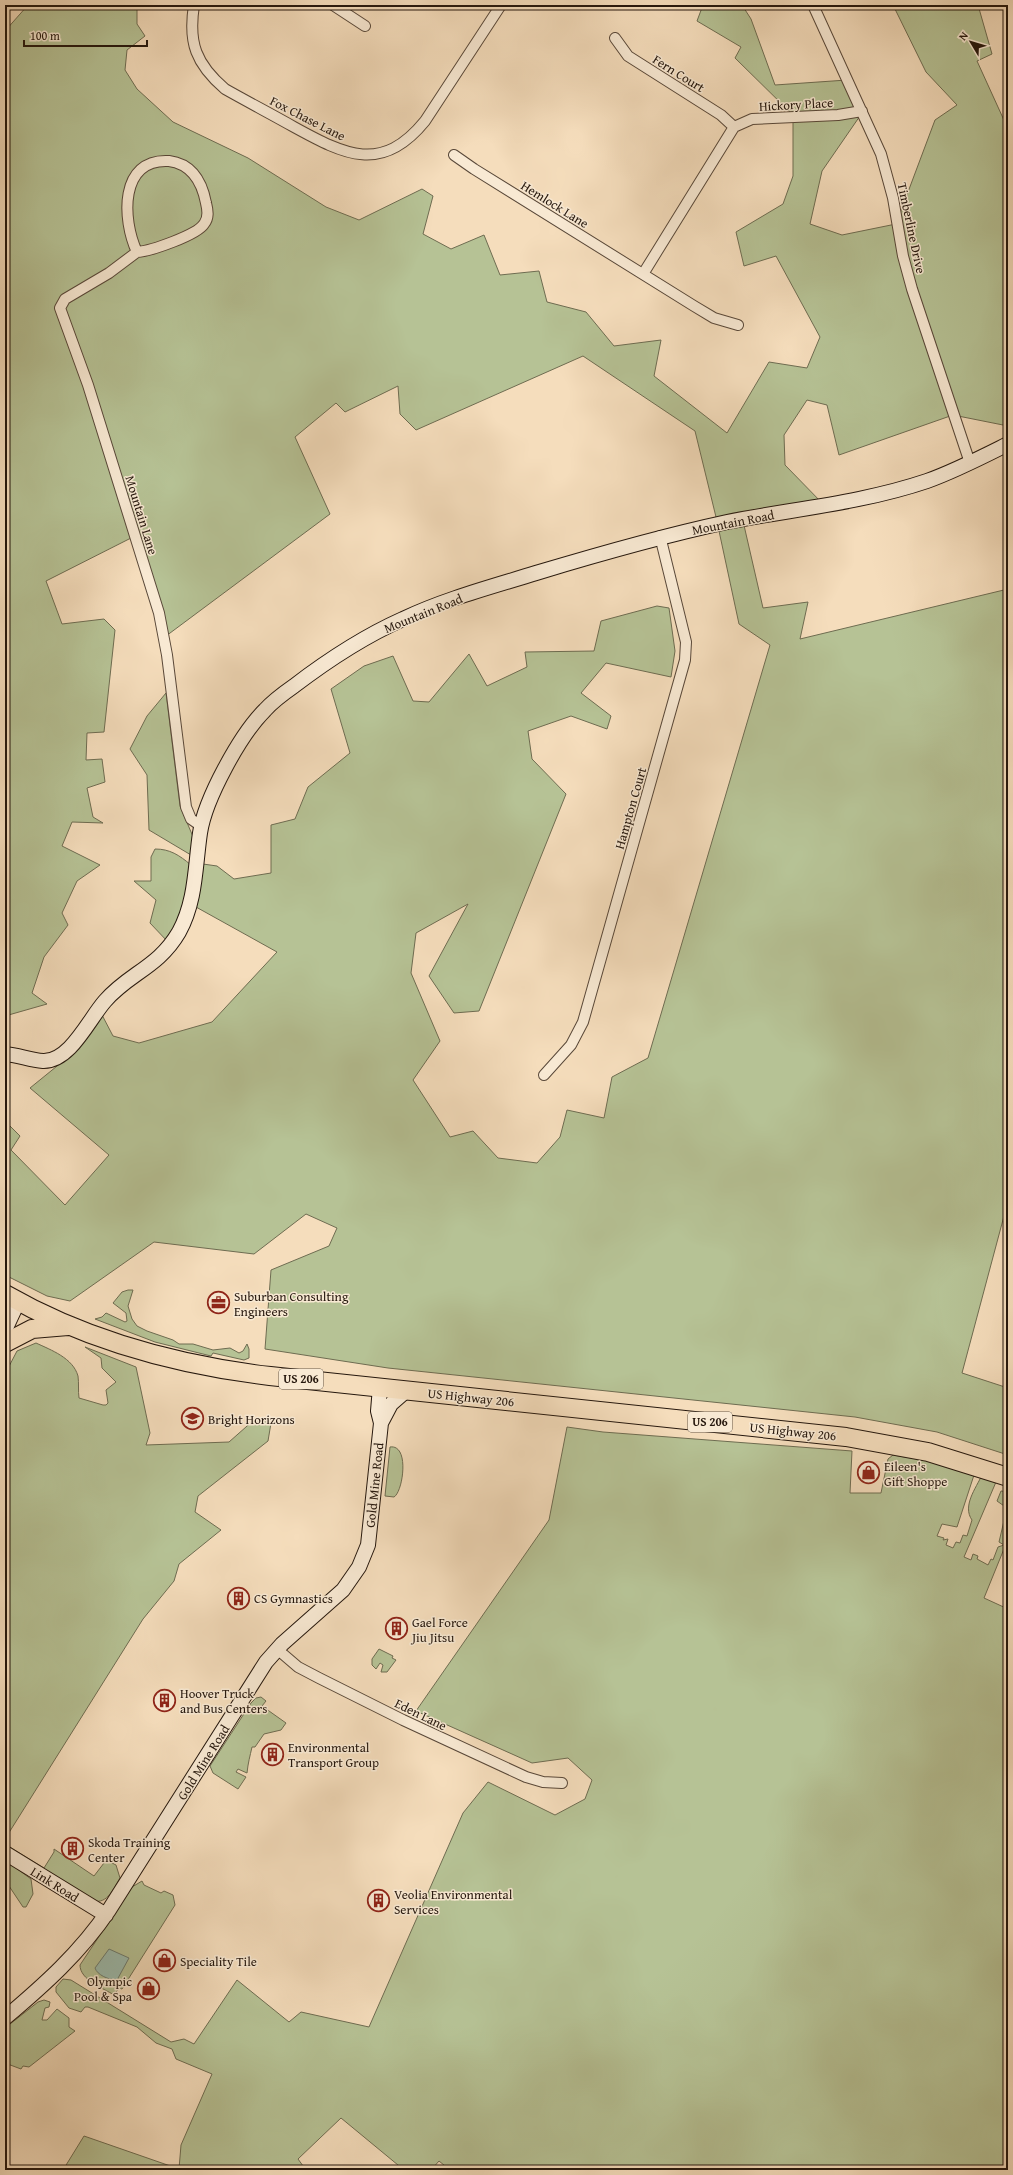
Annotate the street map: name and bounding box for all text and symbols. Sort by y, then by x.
scale bar [24,22,147,48]
north arrow [951,22,991,62]
text: 100 m [30,27,60,44]
text: N [955,28,972,44]
street label: Fern Court [649,50,709,97]
street label: Fox Chase Lane [267,91,349,146]
street label: Hickory Place [758,93,834,116]
street label: Hemlock Lane [517,176,592,233]
street label: Timberline Drive [893,181,930,275]
street label: Mountain Lane [120,473,163,557]
street label: Mountain Road [690,505,776,540]
street label: Mountain Road [381,589,465,638]
street label: Hampton Court [610,765,651,851]
place label: Suburban Consulting Engineers [234,1287,349,1321]
office icon: Suburban Consulting Engineers [206,1290,232,1316]
road number: US 206 [279,1369,323,1389]
street label: US Highway 206 [427,1383,515,1411]
school or university icon: Bright Horizons [180,1406,206,1432]
place label: Bright Horizons [208,1410,295,1429]
road number: US 206 [688,1412,732,1432]
street label: US Highway 206 [749,1417,837,1445]
street label: Gold Mine Road [361,1441,388,1529]
place label: Eileen's Gift Shoppe [884,1457,947,1491]
shop icon: Eileen's Gift Shoppe [856,1460,882,1486]
building icon: CS Gymnastics [226,1585,252,1611]
place label: CS Gymnastics [254,1589,333,1608]
place label: Gael Force Jiu Jitsu [410,1613,468,1647]
building icon: Gael Force Jiu Jitsu [383,1616,409,1642]
place label: Hoover Truck and Bus Centers [180,1684,267,1718]
building icon: Hoover Truck and Bus Centers [152,1687,178,1713]
street label: Eden Lane [392,1694,450,1735]
street label: Gold Mine Road [173,1721,234,1804]
place label: Environmental Transport Group [288,1738,379,1772]
building icon: Environmental Transport Group [259,1741,285,1767]
place label: Skoda Training Center [88,1833,171,1867]
building icon: Skoda Training Center [59,1836,85,1862]
street label: Link Road [27,1862,83,1907]
place label: Veolia Environmental Services [394,1885,513,1919]
building icon: Veolia Environmental Services [366,1888,392,1914]
shop icon: Speciality Tile [152,1948,178,1974]
place label: Speciality Tile [180,1952,257,1971]
place label: Olympic Pool & Spa [74,1972,133,2006]
shop icon: Olympic Pool & Spa [135,1975,161,2001]

